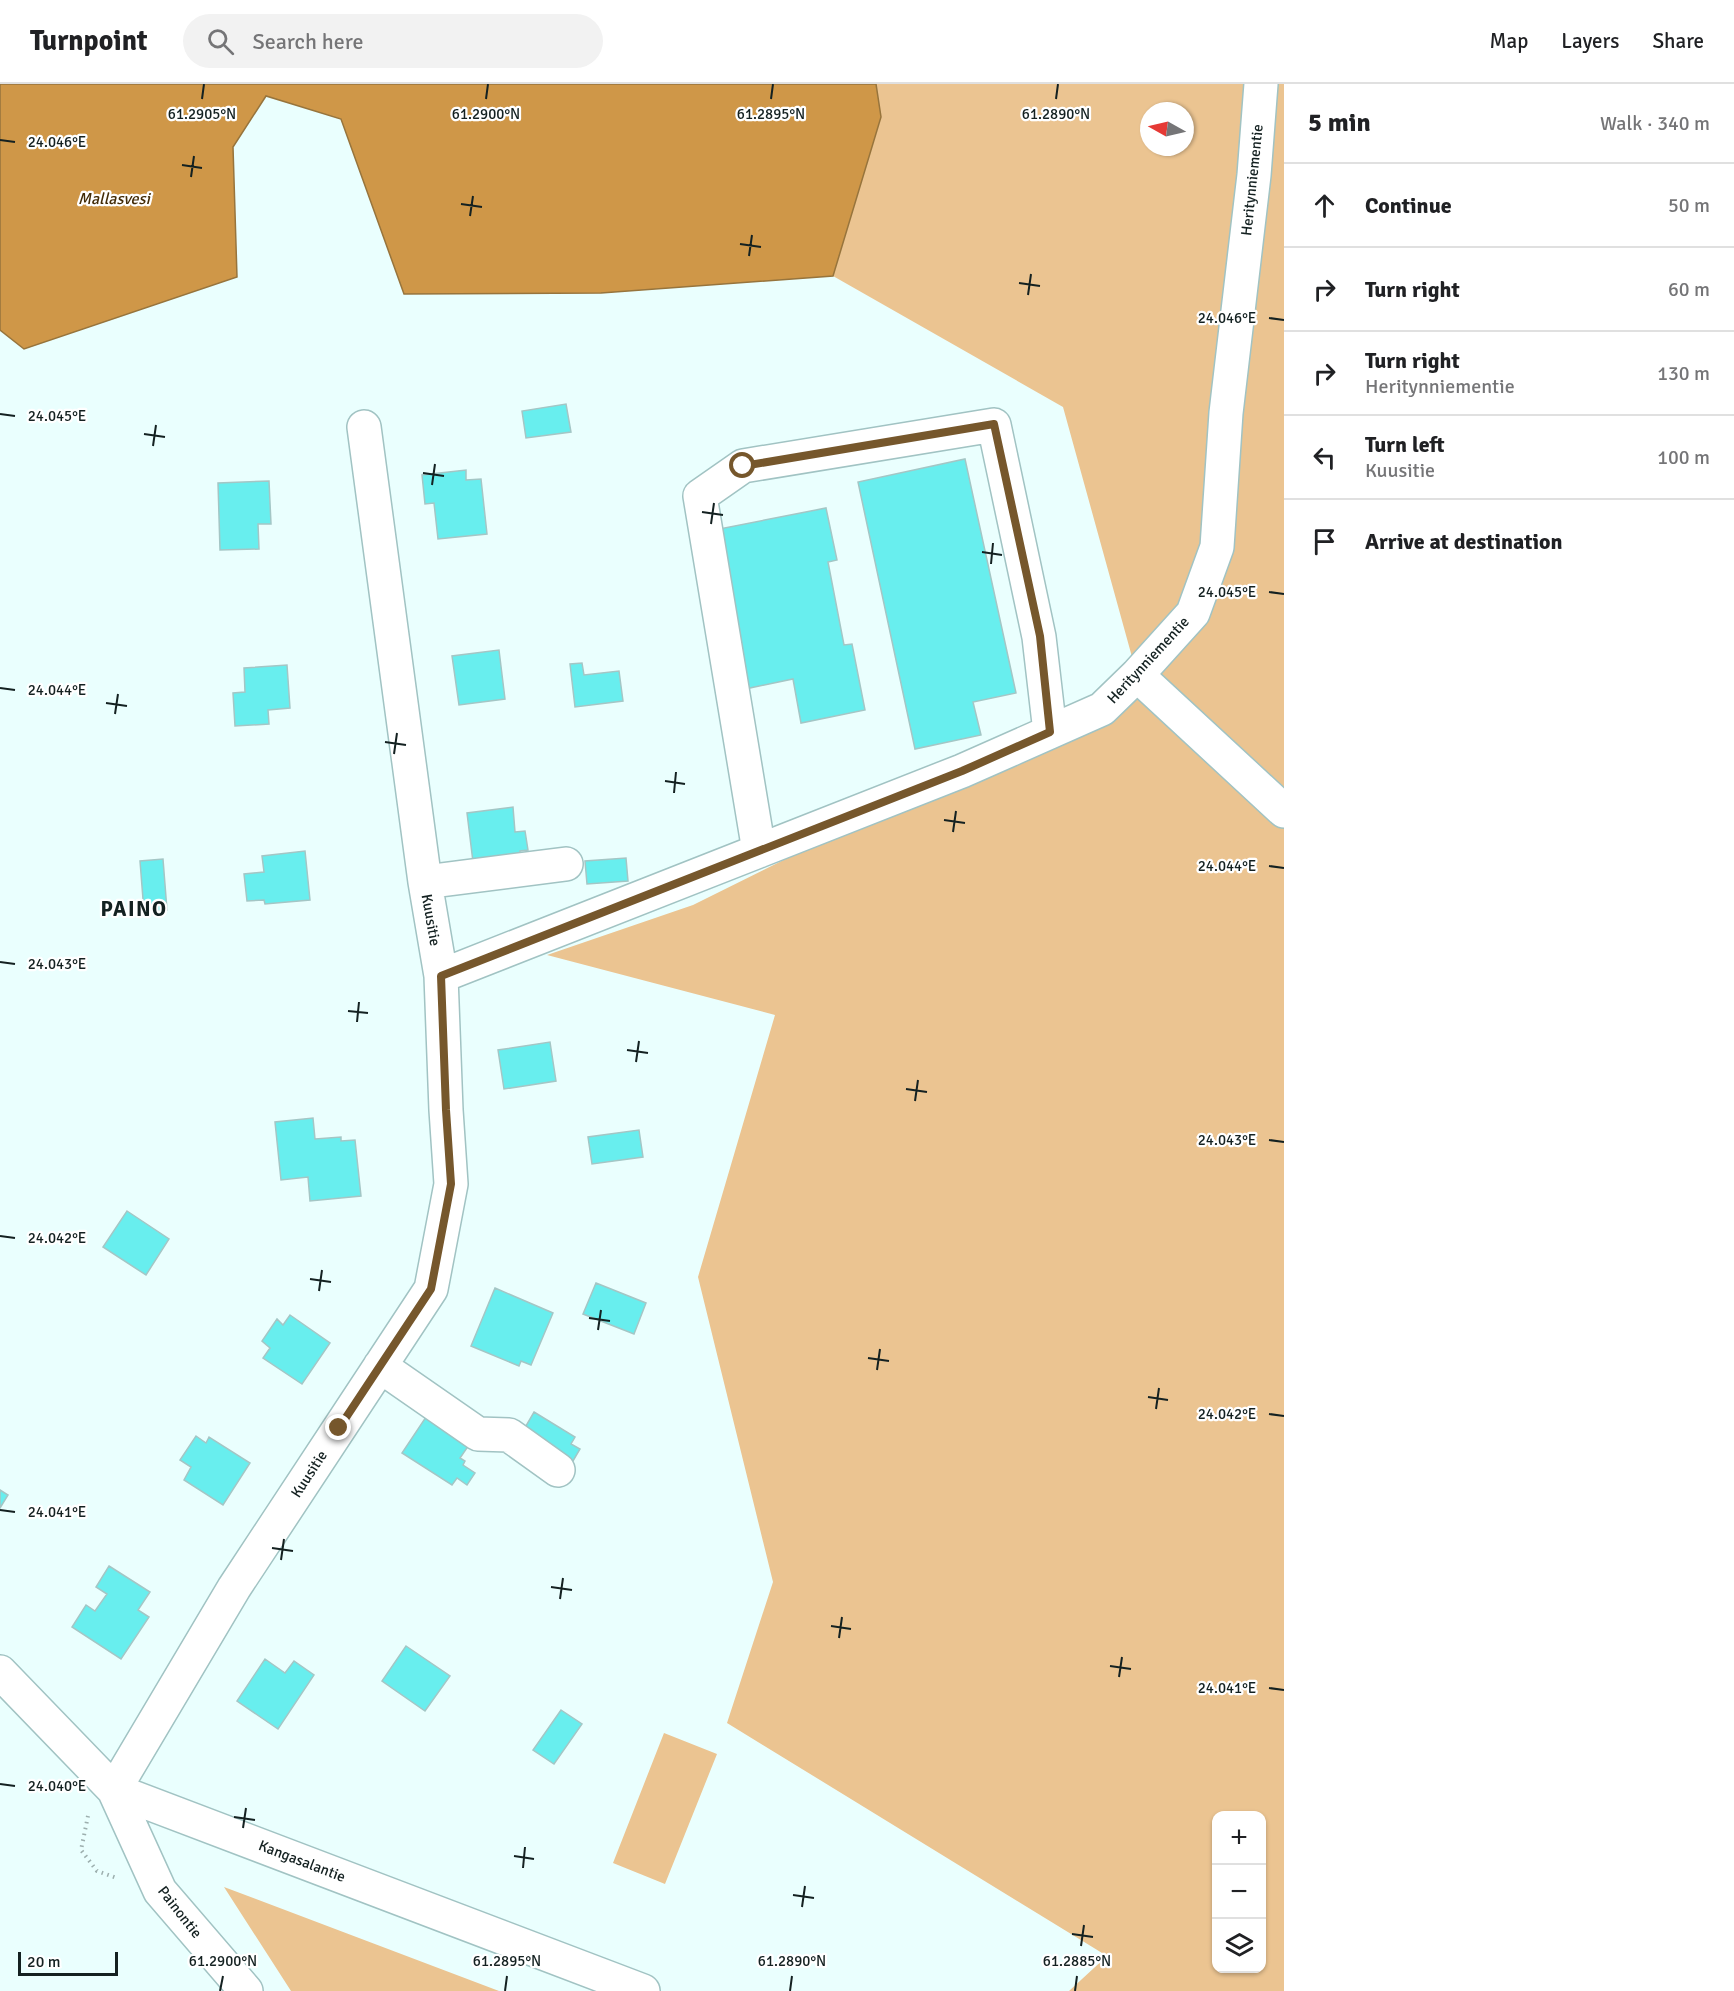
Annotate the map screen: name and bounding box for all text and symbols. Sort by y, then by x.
search box [183,14,603,68]
text: Turnpoint [30,24,147,58]
icon: search [204,25,237,58]
text: Search here [252,28,363,55]
text: Map [1490,28,1528,54]
text: Layers [1561,28,1619,54]
text: Share [1652,28,1704,54]
north arrow [1140,102,1194,156]
text: 61.2905°N [168,105,236,123]
text: 61.2900°N [452,105,520,123]
text: 61.2895°N [737,105,805,123]
text: 61.2890°N [1022,105,1090,123]
text: 5 min [1308,107,1371,139]
text: Walk · 340 m [1600,111,1710,136]
street label: Heritynniementie [1237,123,1267,237]
text: 24.046°E [28,133,86,151]
water label: Mallasvesi [78,189,152,209]
icon: ahead [1308,189,1341,222]
text: Continue [1365,192,1452,219]
text: 50 m [1668,193,1710,218]
icon: right [1308,273,1341,306]
text: Turn right [1365,276,1460,303]
text: 60 m [1668,277,1710,302]
text: 24.046°E [1198,309,1256,327]
text: Turn right [1365,347,1460,374]
icon: right [1308,357,1341,390]
text: 130 m [1657,361,1710,386]
text: Heritynniementie [1365,374,1515,399]
text: 24.045°E [28,407,86,425]
text: Turn left [1365,431,1445,458]
icon: left [1308,441,1341,474]
text: 100 m [1657,445,1710,470]
route start [729,452,755,478]
text: Kuusitie [1365,458,1435,483]
icon: arrive [1308,525,1341,558]
text: Arrive at destination [1365,528,1562,555]
text: 24.045°E [1198,583,1256,601]
street label: Heritynniementie [1103,613,1193,707]
text: 24.044°E [28,681,86,699]
text: 24.044°E [1198,857,1256,875]
street label: Kuusitie [418,893,444,947]
district label: PAINO [100,896,168,922]
text: 24.043°E [28,955,86,973]
text: 24.043°E [1198,1131,1256,1149]
text: 24.042°E [28,1229,86,1247]
text: 24.042°E [1198,1405,1256,1423]
route end [325,1414,351,1440]
street label: Kuusitie [287,1447,331,1501]
text: 24.041°E [28,1503,86,1521]
text: 24.041°E [1198,1679,1256,1697]
text: 24.040°E [28,1777,86,1795]
map controls [1212,1811,1266,1973]
button: + [1212,1811,1266,1865]
street label: Kangasalantie [256,1836,348,1886]
button: − [1212,1865,1266,1919]
street label: Painontie [154,1882,206,1942]
button: layers [1212,1919,1266,1973]
scale bar [18,1949,118,1976]
text: 20 m [27,1952,61,1972]
text: 61.2900°N [189,1952,257,1970]
text: 61.2895°N [473,1952,541,1970]
text: 61.2890°N [758,1952,826,1970]
text: 61.2885°N [1043,1952,1111,1970]

